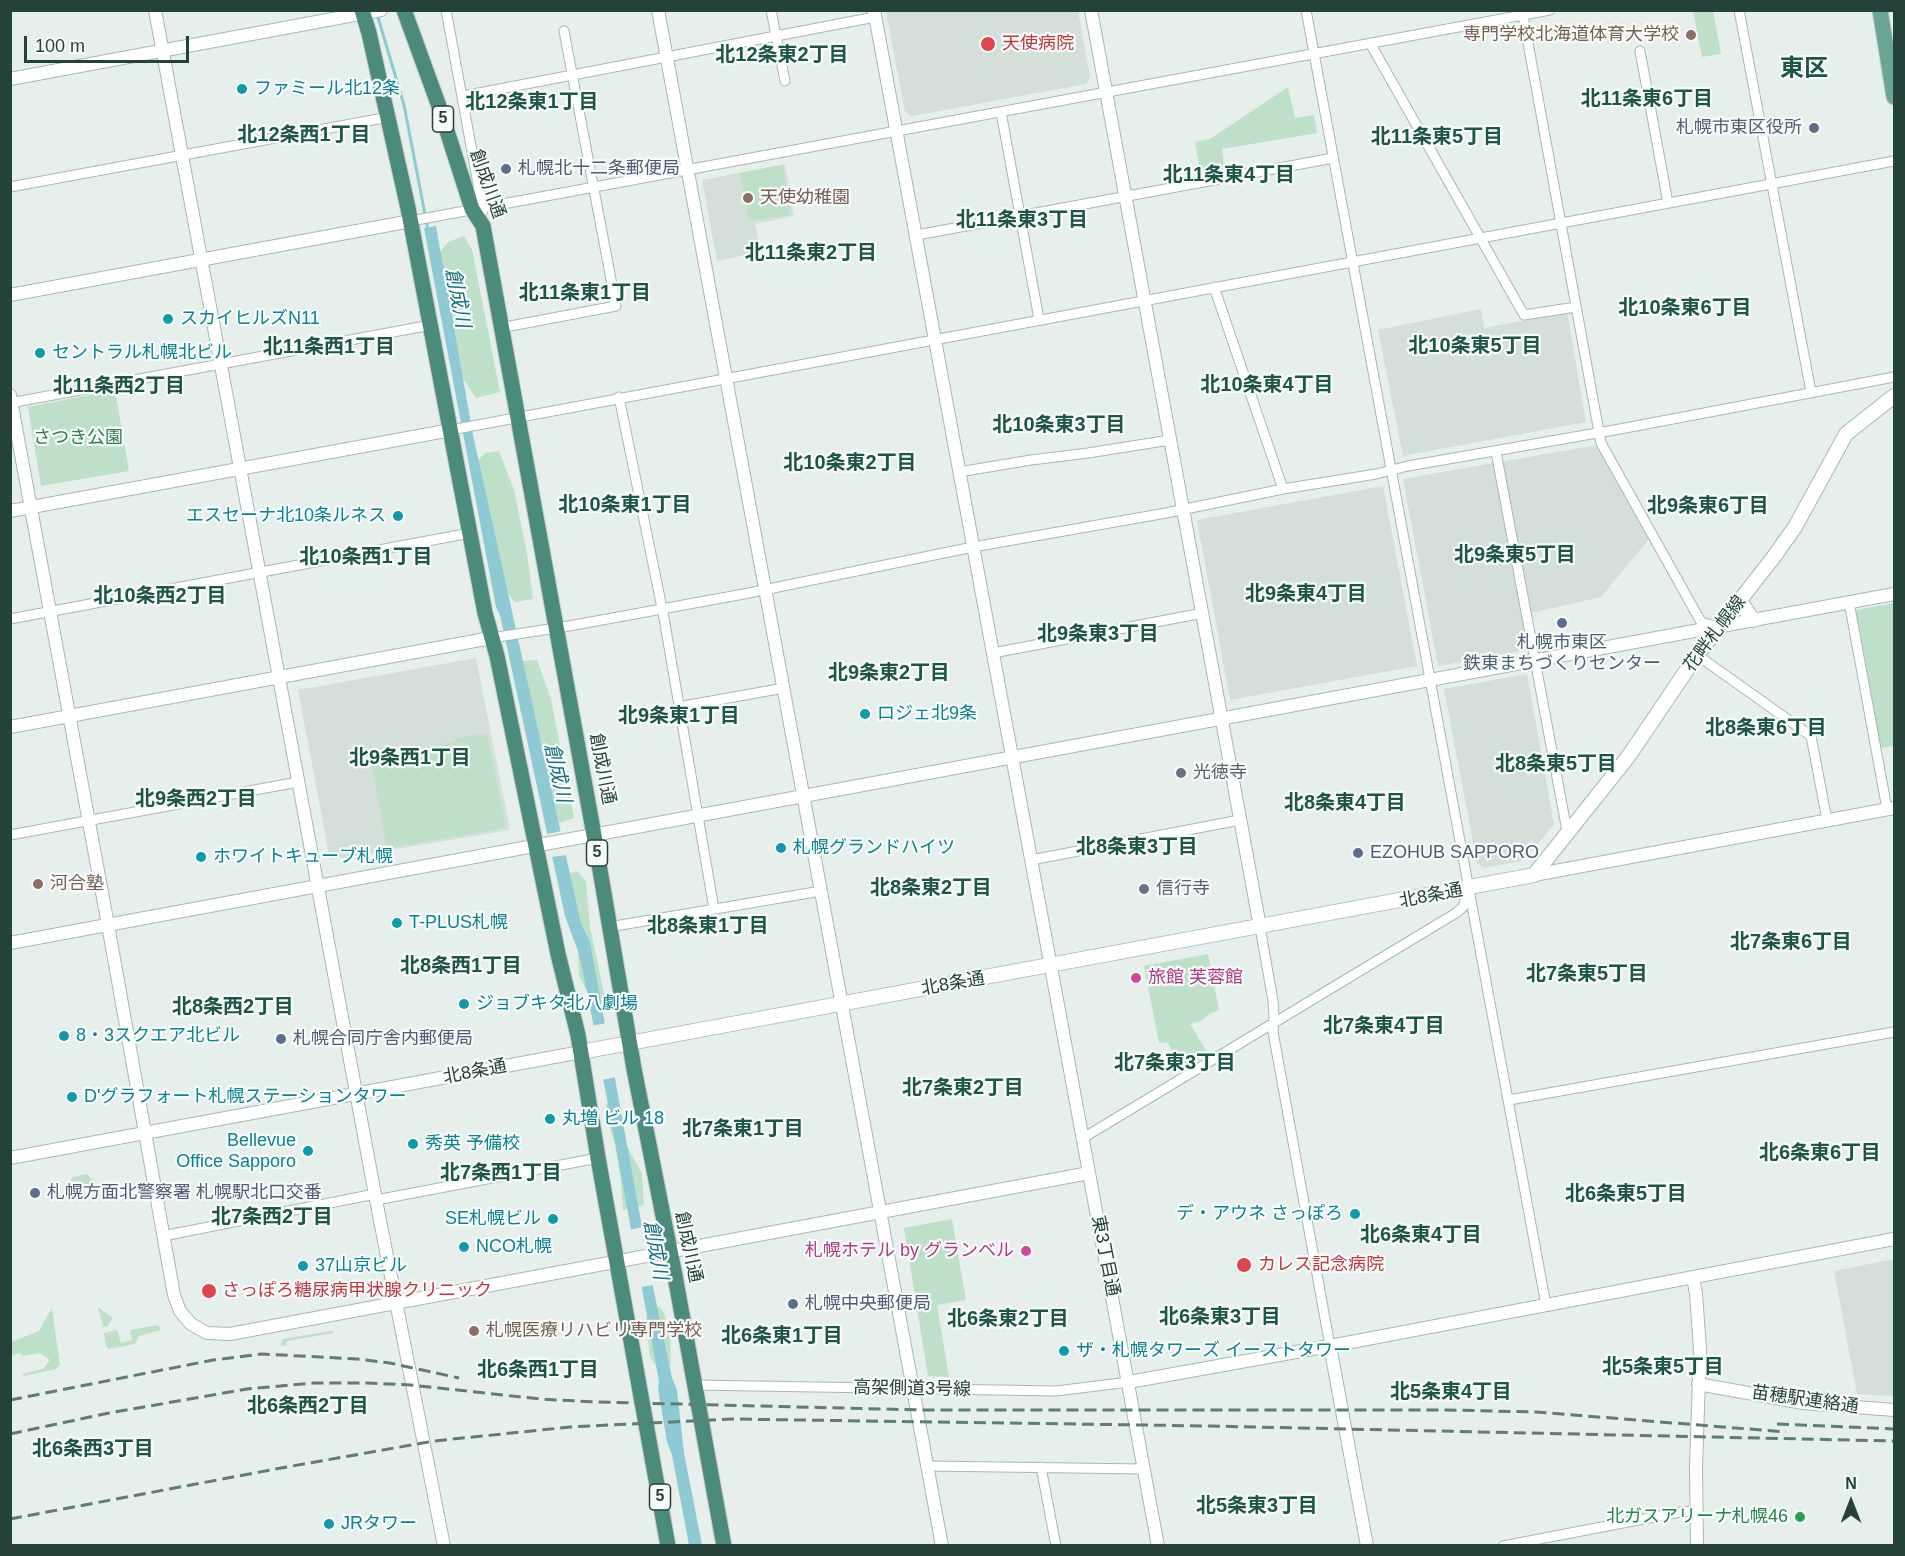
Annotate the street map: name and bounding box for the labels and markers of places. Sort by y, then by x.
place label: 専門学校北海道体育大学校 [1463,24,1679,46]
marker: 専門学校北海道体育大学校 [1684,28,1698,42]
place label: 天使病院 [1002,33,1074,55]
marker: 天使病院 [979,35,997,53]
place label: ファミール北12条 [254,78,400,100]
marker: ファミール北12条 [235,82,249,96]
place label: 札幌市東区役所 [1676,117,1802,139]
marker: 札幌市東区役所 [1807,121,1821,135]
place label: 札幌北十二条郵便局 [518,158,680,180]
marker: 札幌北十二条郵便局 [499,162,513,176]
place label: 天使幼稚園 [760,187,850,209]
marker: 天使幼稚園 [741,191,755,205]
place label: スカイヒルズN11 [180,308,320,330]
marker: スカイヒルズN11 [161,312,175,326]
place label: セントラル札幌北ビル [52,342,232,364]
marker: セントラル札幌北ビル [33,346,47,360]
place label: エスセーナ北10条ルネス [186,505,386,527]
marker: エスセーナ北10条ルネス [391,509,405,523]
marker: 札幌市東区 鉄東まちづくりセンター [1555,616,1569,630]
place label: 札幌市東区 鉄東まちづくりセンター [1463,632,1661,674]
place label: ロジェ北9条 [877,703,977,725]
marker: ロジェ北9条 [858,707,872,721]
place label: 光徳寺 [1193,762,1247,784]
marker: 光徳寺 [1174,766,1188,780]
place label: 札幌グランドハイツ [793,837,955,859]
marker: 札幌グランドハイツ [774,841,788,855]
place label: EZOHUB SAPPORO [1370,842,1539,864]
place label: ホワイトキューブ札幌 [213,846,393,868]
marker: EZOHUB SAPPORO [1351,846,1365,860]
marker: ホワイトキューブ札幌 [194,850,208,864]
place label: 河合塾 [50,873,104,895]
marker: 河合塾 [31,877,45,891]
place label: 信行寺 [1156,878,1210,900]
marker: 信行寺 [1137,882,1151,896]
place label: T-PLUS札幌 [409,912,508,934]
marker: T-PLUS札幌 [390,916,404,930]
place label: 旅館 芙蓉館 [1148,967,1243,989]
marker: 旅館 芙蓉館 [1129,971,1143,985]
place label: ジョブキタ北八劇場 [476,993,638,1015]
marker: ジョブキタ北八劇場 [457,997,471,1011]
place label: 8・3スクエア北ビル [76,1025,240,1047]
place label: 札幌合同庁舎内郵便局 [293,1028,473,1050]
marker: 8・3スクエア北ビル [57,1029,71,1043]
marker: 札幌合同庁舎内郵便局 [274,1032,288,1046]
place label: D'グラフォート札幌ステーションタワー [84,1086,406,1108]
marker: D'グラフォート札幌ステーションタワー [65,1090,79,1104]
place label: 丸増 ビル 18 [562,1108,664,1130]
marker: 丸増 ビル 18 [543,1112,557,1126]
place label: Bellevue Office Sapporo [176,1130,296,1172]
place label: 秀英 予備校 [425,1133,520,1155]
marker: 秀英 予備校 [406,1137,420,1151]
marker: Bellevue Office Sapporo [301,1144,315,1158]
place label: 札幌方面北警察署 札幌駅北口交番 [47,1182,322,1204]
marker: 札幌方面北警察署 札幌駅北口交番 [28,1186,42,1200]
place label: デ・アウネ さっぽろ [1176,1203,1343,1225]
marker: デ・アウネ さっぽろ [1348,1207,1362,1221]
place label: SE札幌ビル [445,1208,541,1230]
marker: SE札幌ビル [546,1212,560,1226]
place label: NCO札幌 [476,1236,552,1258]
marker: NCO札幌 [457,1240,471,1254]
place label: 札幌ホテル by グランベル [805,1240,1014,1262]
marker: 札幌ホテル by グランベル [1019,1244,1033,1258]
place label: カレス記念病院 [1258,1254,1384,1276]
place label: 37山京ビル [315,1255,407,1277]
marker: カレス記念病院 [1235,1256,1253,1274]
marker: 37山京ビル [296,1259,310,1273]
place label: さっぽろ糖尿病甲状腺クリニック [222,1280,492,1302]
marker: さっぽろ糖尿病甲状腺クリニック [200,1282,218,1300]
place label: 札幌中央郵便局 [805,1293,931,1315]
marker: 札幌中央郵便局 [786,1297,800,1311]
place label: 札幌医療リハビリ専門学校 [486,1320,702,1342]
marker: 札幌医療リハビリ専門学校 [467,1324,481,1338]
place label: ザ・札幌タワーズ イーストタワー [1076,1340,1351,1362]
marker: ザ・札幌タワーズ イーストタワー [1057,1344,1071,1358]
place label: 北ガスアリーナ札幌46 [1606,1506,1788,1528]
marker: 北ガスアリーナ札幌46 [1793,1510,1807,1524]
place label: JRタワー [341,1513,417,1535]
marker: JRタワー [322,1517,336,1531]

